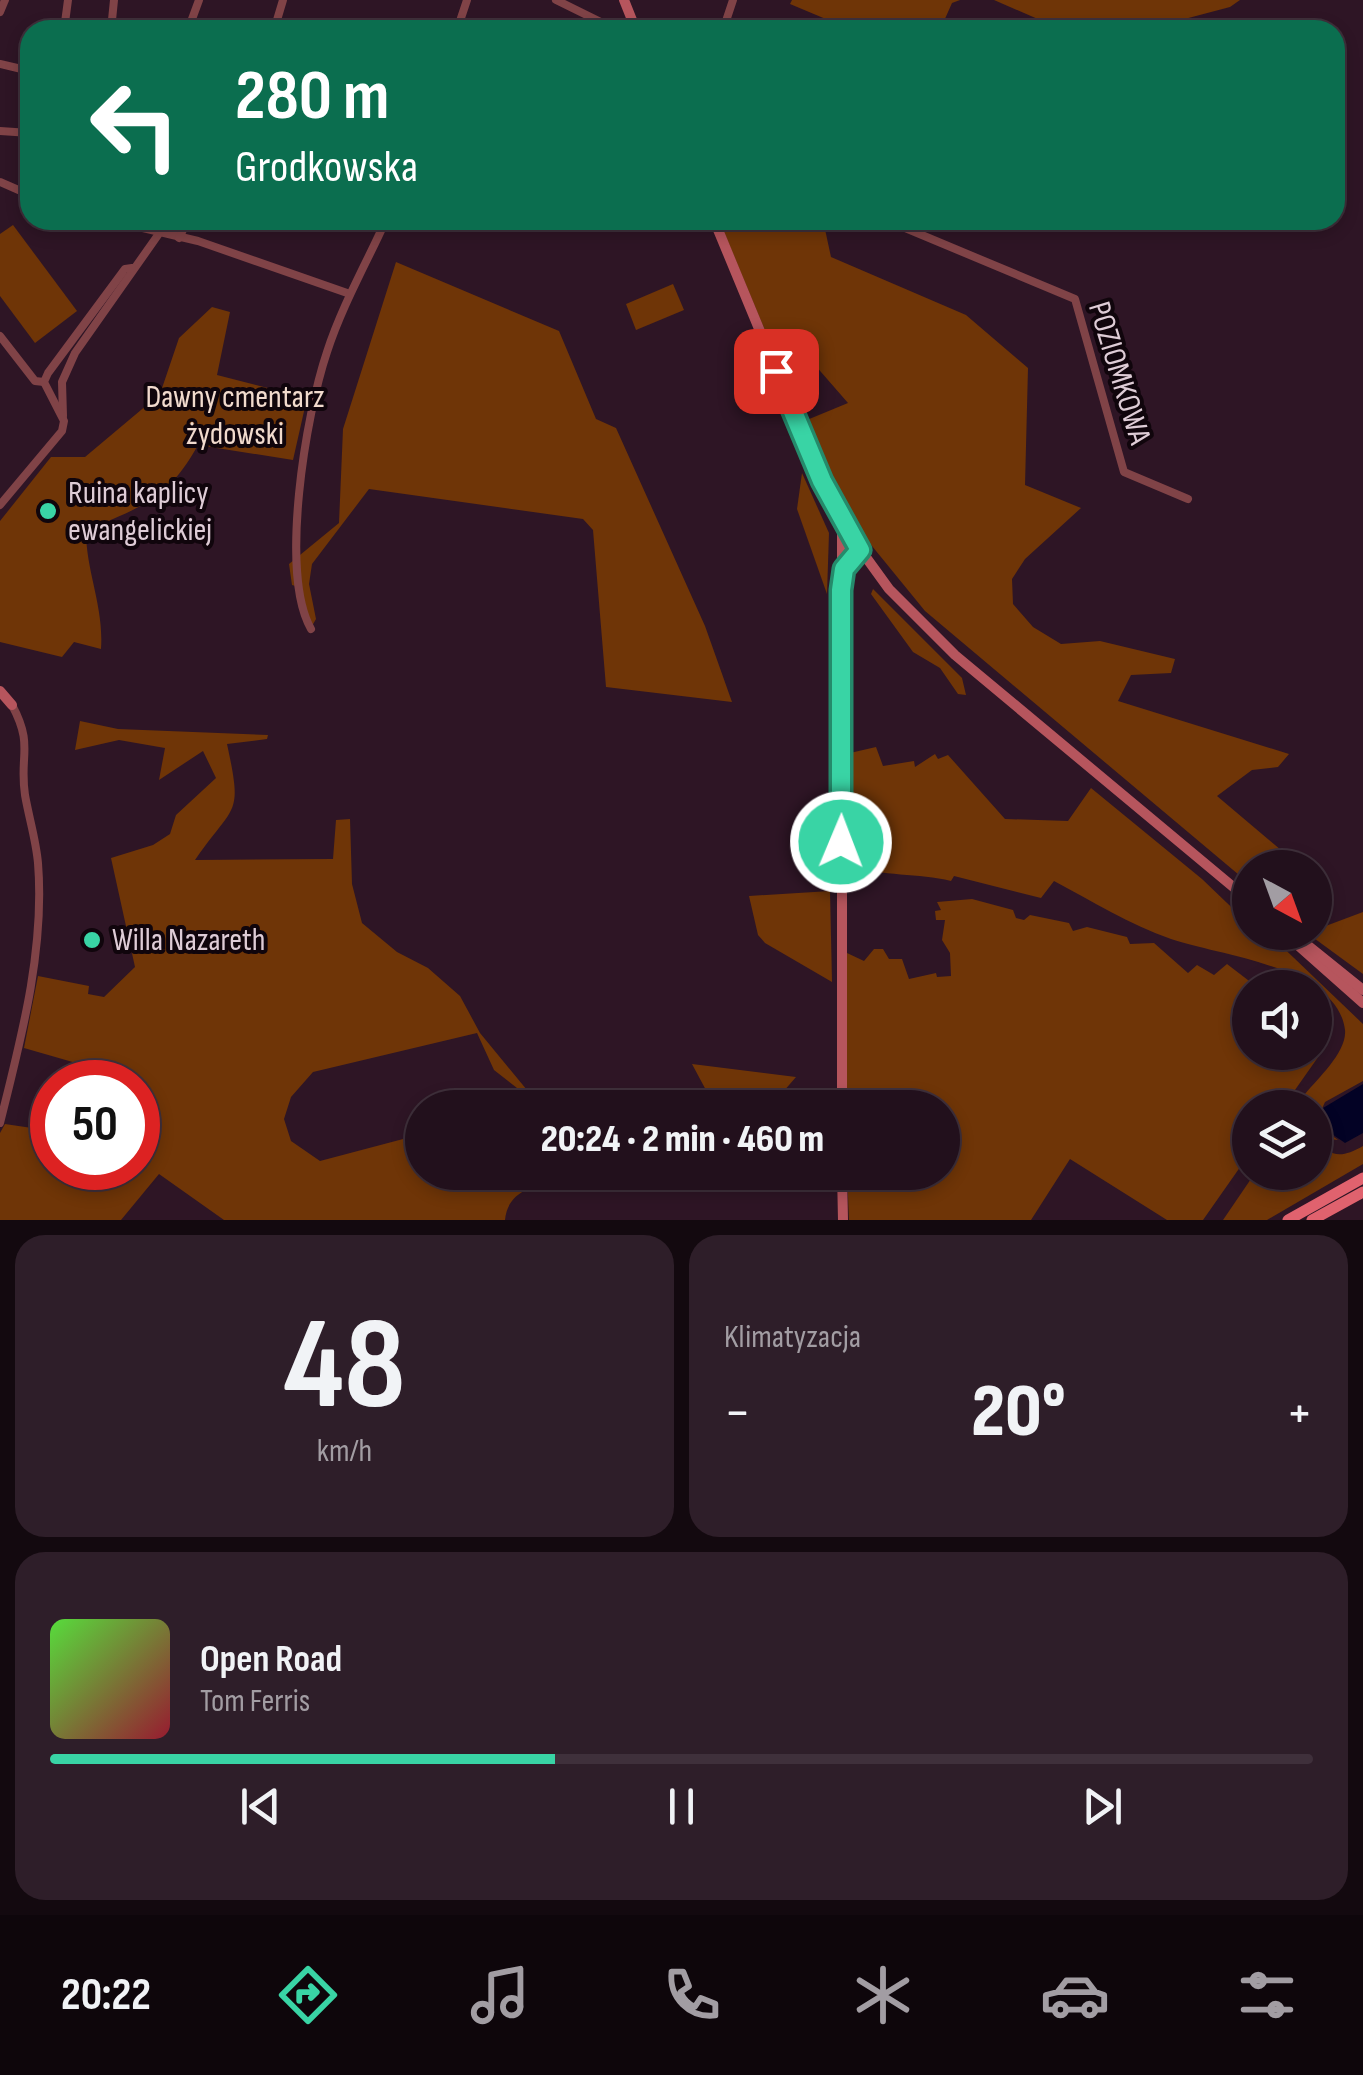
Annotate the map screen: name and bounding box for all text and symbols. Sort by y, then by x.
text: 280 m [235,55,389,139]
icon: left [70,60,200,190]
text: Grodkowska [235,140,418,195]
street label: POZIOMKOWA [1079,297,1159,449]
pin [734,329,819,414]
icon: arrive [749,344,804,399]
park label: Dawny cmentarz żydowski [145,378,325,454]
place label: Ruina kaplicy ewangelickiej [68,474,212,550]
marker: Ruina kaplicy ewangelickiej [37,500,59,522]
position arrow [789,790,893,894]
north arrow [1232,850,1332,950]
map controls [1232,850,1332,1190]
place label: Willa Nazareth [112,921,265,960]
marker: Willa Nazareth [81,929,103,951]
button: sound [1232,970,1332,1070]
speed limit sign: 50 [30,1060,160,1190]
button: layers [1232,1090,1332,1190]
text: 20:24 · 2 min · 460 m [541,1117,824,1162]
text: 48 [284,1289,406,1445]
text: Klimatyzacja [724,1318,861,1357]
text: 20° [971,1367,1066,1458]
text: − [724,1380,751,1447]
text: + [1286,1380,1313,1447]
text: km/h [317,1432,372,1471]
text: Open Road [200,1637,342,1682]
text: Tom Ferris [200,1682,310,1721]
icon: previous [233,1779,288,1834]
icon: pause [654,1779,709,1834]
icon: next [1075,1779,1130,1834]
icon: directions [273,1960,343,2030]
icon: music [465,1960,535,2030]
icon: phone [657,1960,727,2030]
icon: climate [848,1960,918,2030]
icon: car [1040,1960,1110,2030]
icon: filters [1232,1960,1302,2030]
text: 20:22 [61,1968,151,2023]

